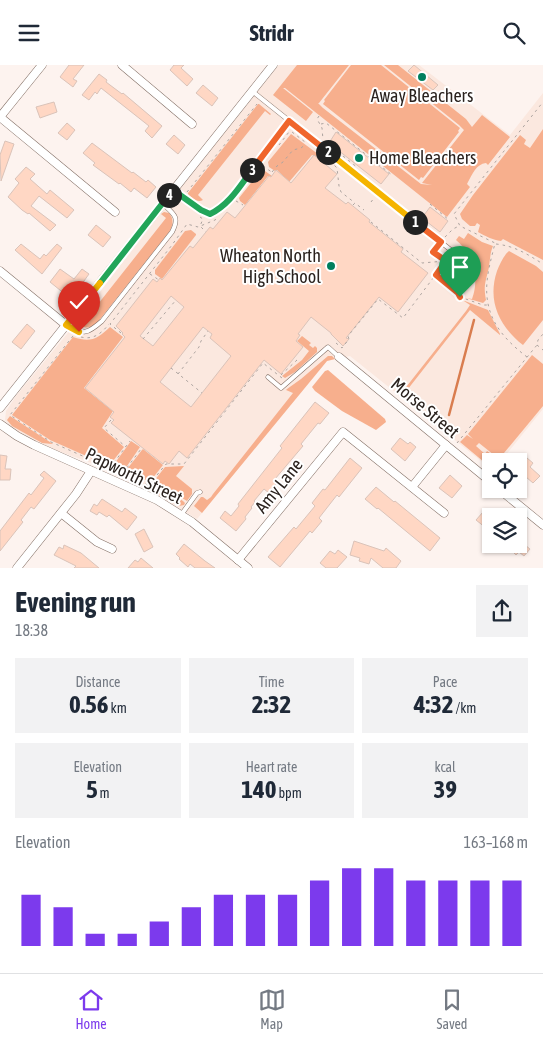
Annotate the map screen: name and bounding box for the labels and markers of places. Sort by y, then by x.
marker: Away Bleachers [416,71,428,83]
place label: Away Bleachers [371,85,473,106]
pin: 2 [316,139,340,165]
place label: Home Bleachers [369,147,476,168]
marker: Home Bleachers [353,152,365,164]
pin: 3 [240,157,264,183]
pin: 4 [156,183,182,207]
pin: 1 [402,209,428,235]
place label: Wheaton North High School [220,245,321,287]
pin [439,246,481,297]
marker: Wheaton North High School [325,260,337,272]
pin [58,281,100,332]

